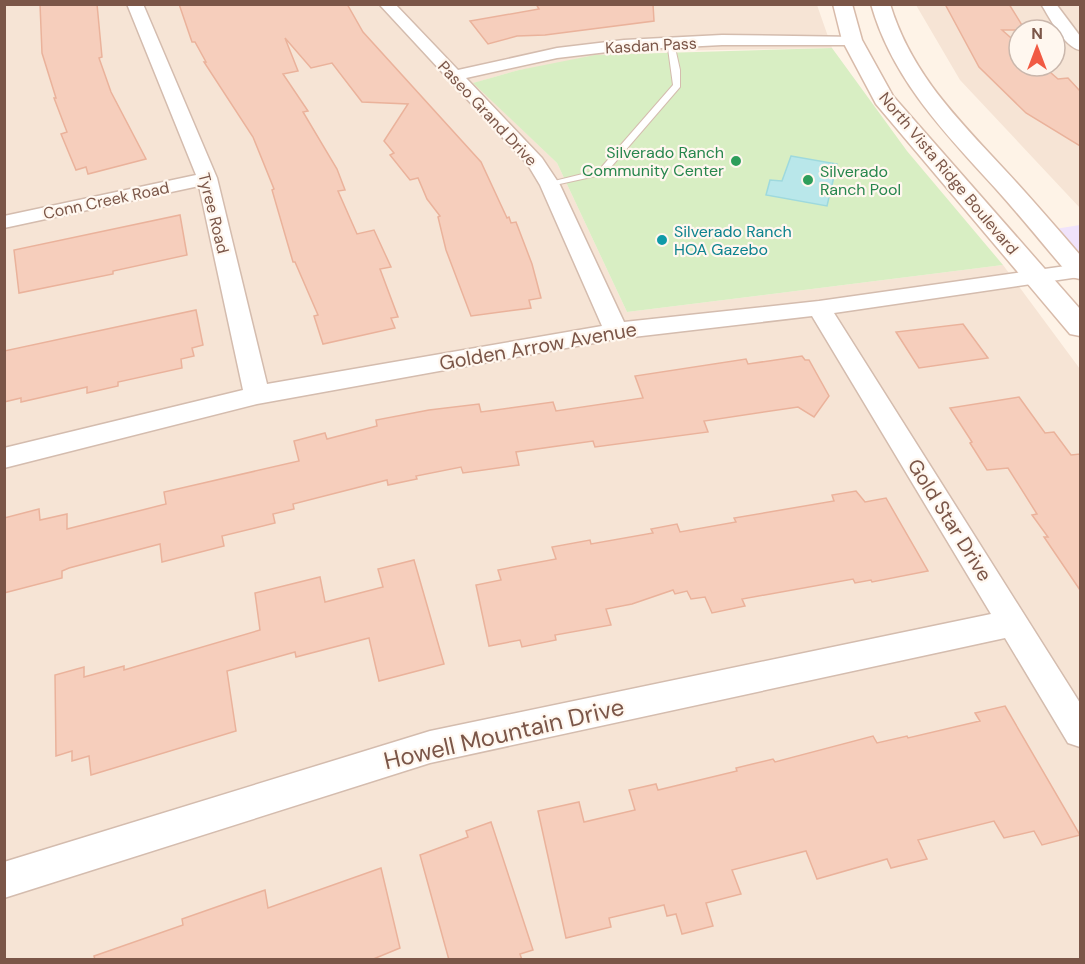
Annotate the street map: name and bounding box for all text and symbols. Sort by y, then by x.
north arrow [1007,18,1067,78]
text: N [1031,23,1043,44]
street label: Kasdan Pass [605,33,697,58]
street label: Paseo Grand Drive [433,56,542,170]
street label: North Vista Ridge Boulevard [874,88,1023,259]
place label: Silverado Ranch Community Center [582,142,724,181]
marker: Silverado Ranch Community Center [729,154,743,168]
place label: Silverado Ranch Pool [820,161,901,200]
street label: Tyree Road [193,171,234,256]
marker: Silverado Ranch Pool [801,173,815,187]
street label: Conn Creek Road [41,177,171,224]
place label: Silverado Ranch HOA Gazebo [674,221,792,260]
marker: Silverado Ranch HOA Gazebo [655,233,669,247]
street label: Golden Arrow Avenue [437,316,639,376]
street label: Gold Star Drive [902,454,998,586]
street label: Howell Mountain Drive [381,691,627,776]

